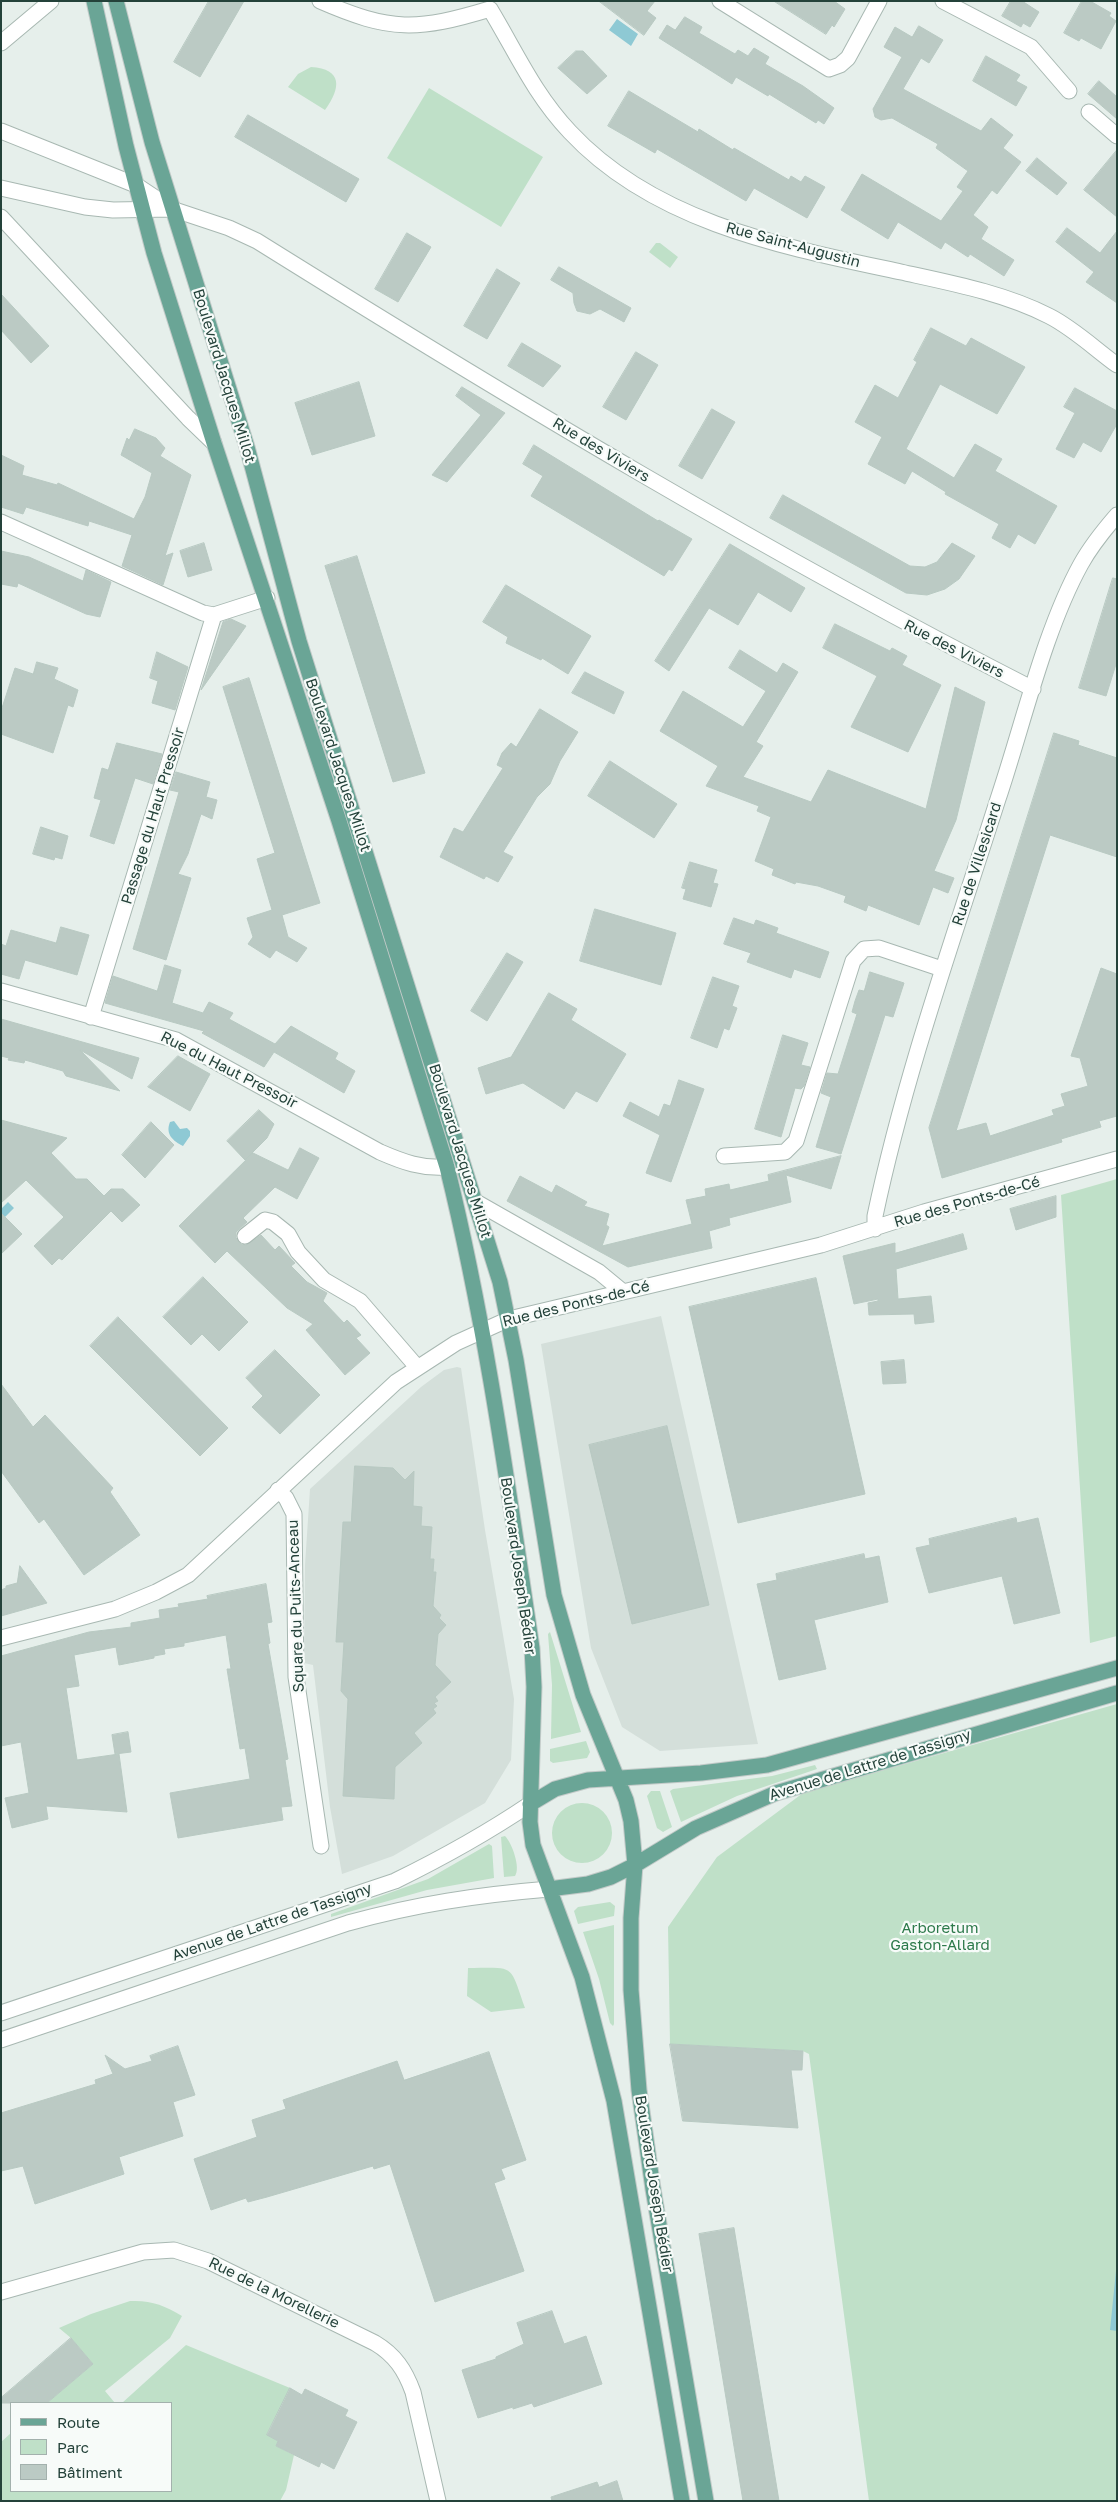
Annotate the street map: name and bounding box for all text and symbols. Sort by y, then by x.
street label: Rue Saint-Augustin [724,218,862,272]
street label: Boulevard Jacques Millot [189,287,259,465]
street label: Rue des Viviers [549,414,653,486]
street label: Rue des Viviers [901,616,1007,682]
street label: Boulevard Jacques Millot [301,676,375,854]
street label: Passage du Haut Pressoir [118,725,188,907]
street label: Rue de Villesicard [949,800,1005,928]
street label: Rue du Haut Pressoir [158,1028,300,1112]
street label: Boulevard Jacques Millot [425,1062,495,1240]
street label: Rue des Ponts-de-Cé [892,1173,1042,1231]
street label: Rue des Ponts-de-Cé [501,1277,651,1331]
street label: Boulevard Joseph Bédier [497,1476,539,1656]
street label: Square du Puits-Anceau [284,1519,308,1693]
street label: Avenue de Lattre de Tassigny [767,1726,973,1804]
street label: Avenue de Lattre de Tassigny [170,1879,374,1965]
park label: Arboretum Gaston-Allard [890,1919,990,1954]
street label: Boulevard Joseph Bédier [631,2094,677,2274]
street label: Rue de la Morellerie [206,2254,342,2332]
legend [10,2402,172,2492]
text: Route [57,2413,100,2431]
text: Parc [57,2438,89,2456]
text: Bâtiment [57,2463,122,2481]

